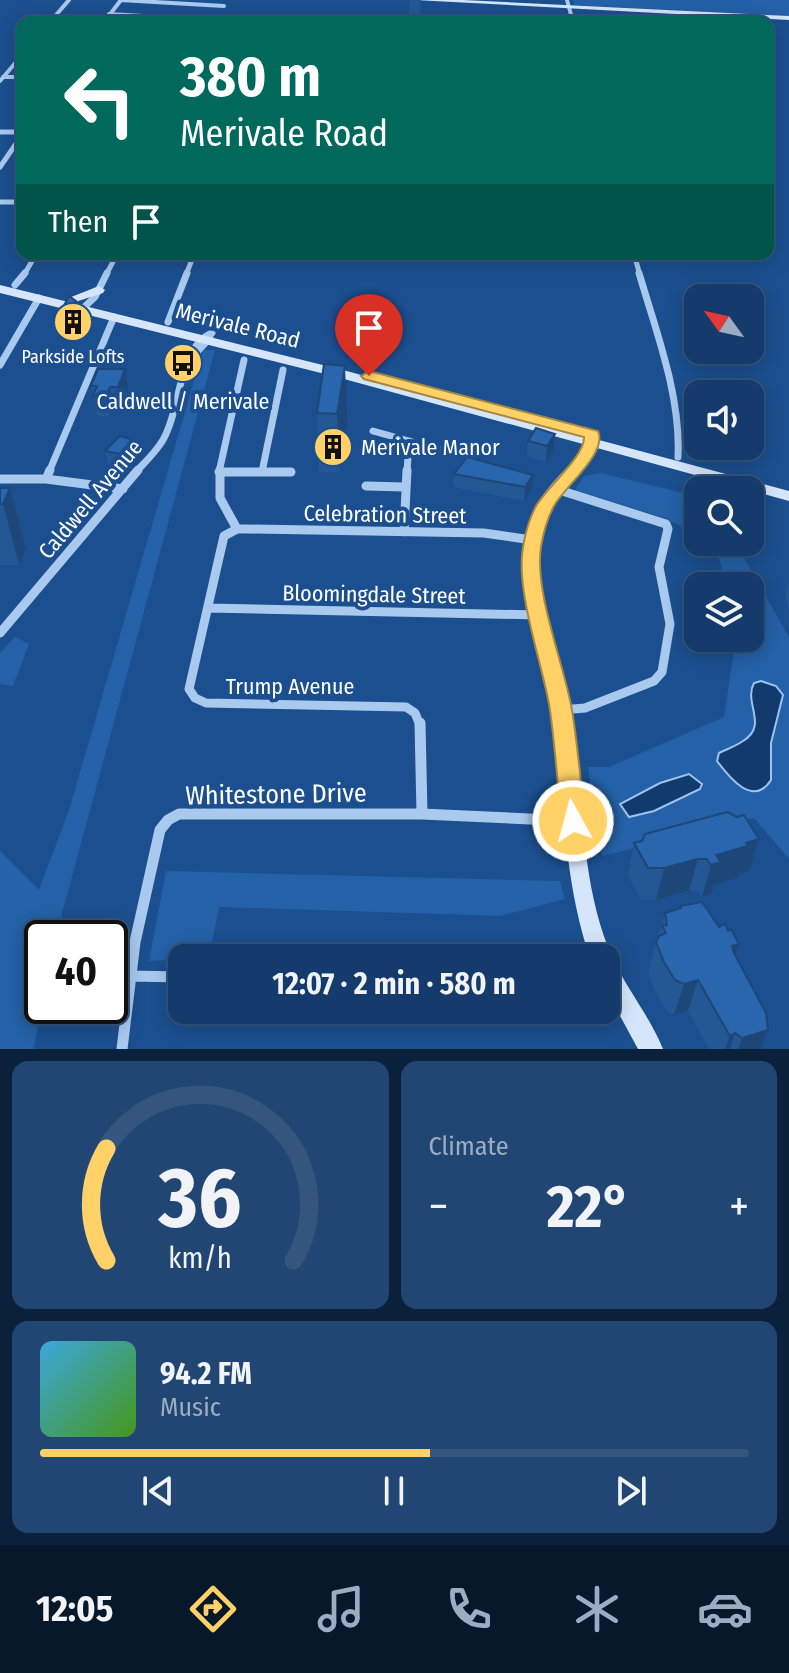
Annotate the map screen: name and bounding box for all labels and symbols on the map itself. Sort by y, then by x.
north arrow [684,284,764,364]
pin [335,294,403,376]
street label: Merivale Road [173,297,303,354]
building icon: Parkside Lofts [52,301,94,343]
bus stop icon: Caldwell / Merivale [162,342,204,384]
place label: Parkside Lofts [22,346,125,368]
place label: Caldwell / Merivale [97,388,269,415]
building icon: Merivale Manor [312,426,354,468]
street label: Caldwell Avenue [33,434,148,564]
place label: Merivale Manor [361,434,500,461]
street label: Celebration Street [303,500,467,529]
street label: Bloomingdale Street [282,579,467,610]
street label: Trump Avenue [226,673,354,700]
street label: Whitestone Drive [185,777,367,812]
position arrow [531,779,615,863]
speed limit sign: 40 [24,920,128,1024]

